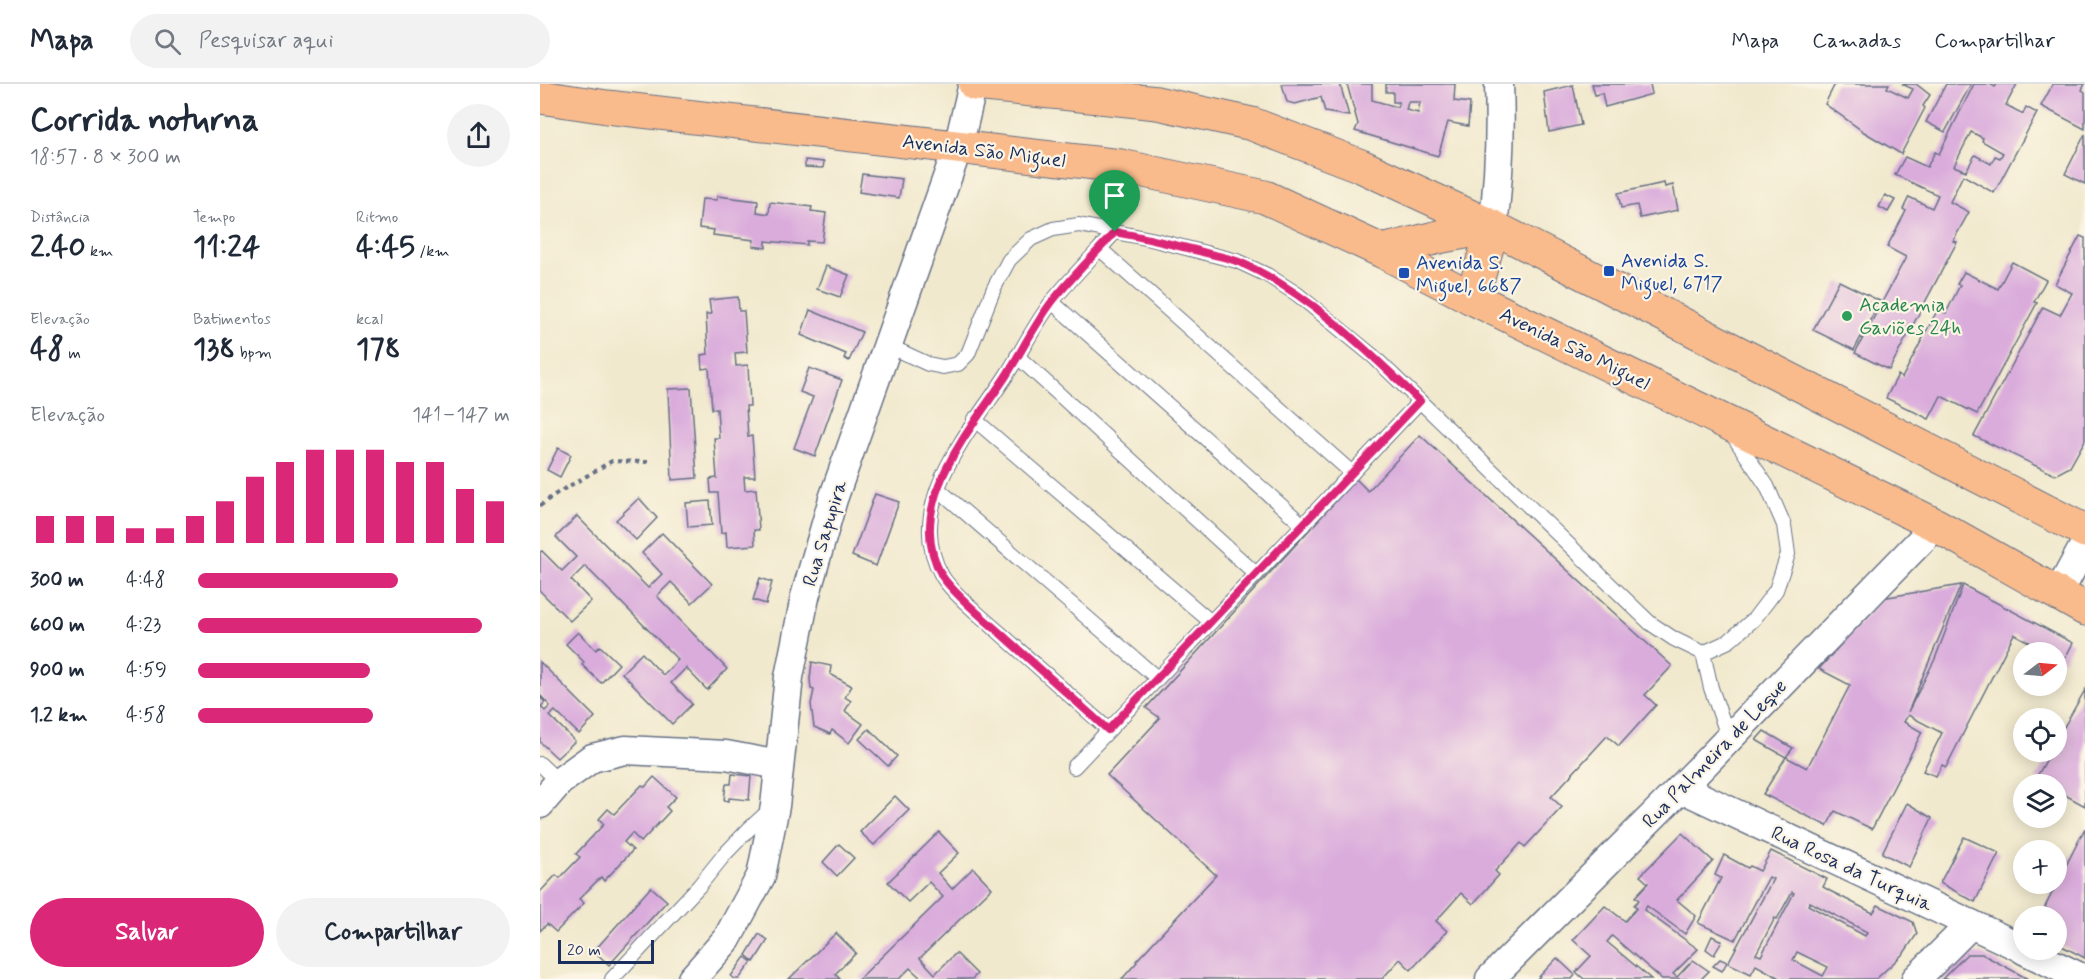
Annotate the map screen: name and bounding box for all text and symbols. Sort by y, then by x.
search box [130,14,550,68]
text: Mapa [30,23,94,60]
icon: search [151,25,184,58]
text: Pesquisar aqui [199,27,334,55]
text: Mapa [1731,27,1779,55]
text: Camadas [1812,27,1901,55]
text: Compartilhar [1934,27,2055,55]
text: Corrida noturna [30,99,259,143]
button: share [447,104,510,167]
street label: Avenida São Miguel [900,128,1067,177]
text: 18:57 · 8 × 300 m [30,144,181,171]
pin [1089,170,1140,232]
icon: arrive [1098,179,1131,212]
text: Distância [30,207,90,228]
text: Tempo [193,207,235,228]
text: Ritmo [356,207,398,228]
text: 2.40 [30,228,86,267]
text: 11:24 [193,228,260,267]
text: 4:45 [356,228,415,267]
text: km [86,241,113,262]
text: /km [415,241,450,262]
place label: Avenida S. Miguel, 6717 [1621,248,1723,300]
place label: Avenida S. Miguel, 6687 [1416,250,1522,302]
marker: Avenida S. Miguel, 6717 [1602,264,1616,278]
marker: Avenida S. Miguel, 6687 [1397,266,1411,280]
place label: Academia Gaviões 24h [1859,292,1961,342]
street label: Avenida São Miguel [1494,301,1654,399]
text: Elevação [30,309,90,330]
text: Batimentos [193,309,271,330]
text: kcal [356,309,383,330]
marker: Academia Gaviões 24h [1840,309,1854,323]
text: 48 [30,330,64,369]
text: 138 [193,330,235,369]
text: 178 [356,330,401,369]
text: m [64,343,81,364]
text: bpm [235,343,272,364]
text: Elevação [30,402,105,429]
text: 141–147 m [412,402,510,429]
street label: Rua Sapupira [797,476,855,590]
text: 300 m [30,567,84,594]
text: 4:48 [126,567,166,594]
text: 600 m [30,612,85,639]
text: 4:23 [126,612,161,639]
north arrow [2013,642,2067,696]
map controls [2013,642,2067,960]
text: 900 m [30,657,85,684]
text: 4:59 [126,657,167,684]
street label: Rua Palmeira de Leque [1637,673,1794,835]
text: 1.2 km [30,702,87,729]
text: 4:58 [126,702,166,729]
button: locate [2013,708,2067,762]
button: layers [2013,774,2067,828]
street label: Rua Rosa da Turquia [1766,820,1937,919]
button: + [2013,840,2067,894]
button: Salvar [30,898,264,967]
button: Compartilhar [276,898,510,967]
button: − [2013,906,2067,960]
scale bar [558,937,654,964]
text: 20 m [567,940,601,961]

